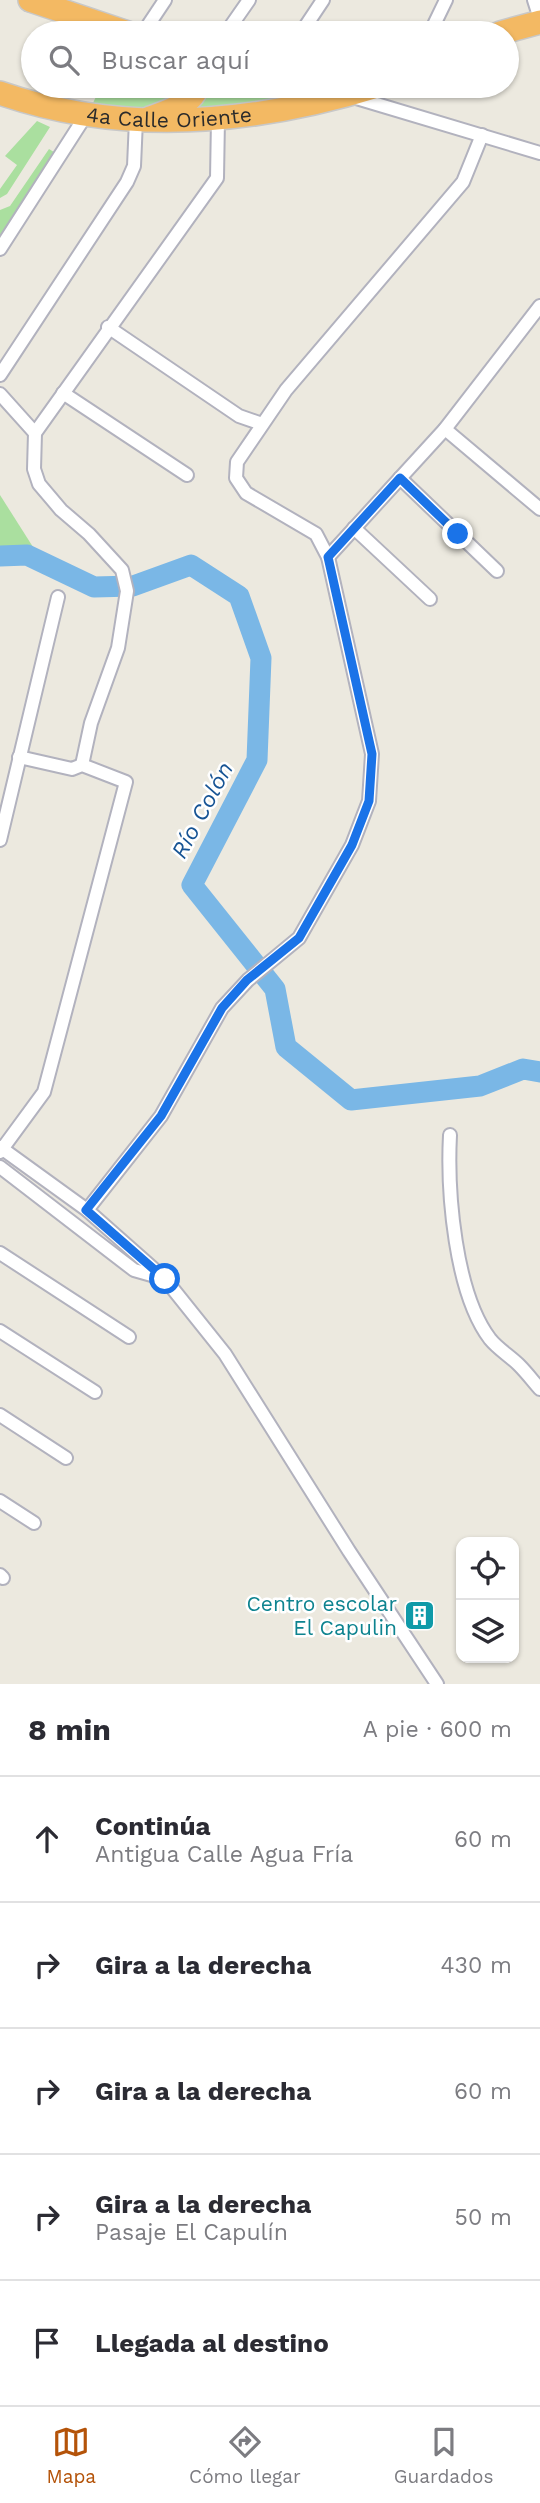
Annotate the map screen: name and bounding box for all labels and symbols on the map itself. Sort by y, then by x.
street label: 4a Calle Oriente [85,101,253,132]
route end [442,518,473,549]
water label: Río Colón [166,757,239,863]
route start [149,1263,180,1294]
place label: Centro escolar El Capulin [246,1591,397,1640]
building icon: Centro escolar El Capulin [403,1599,437,1633]

